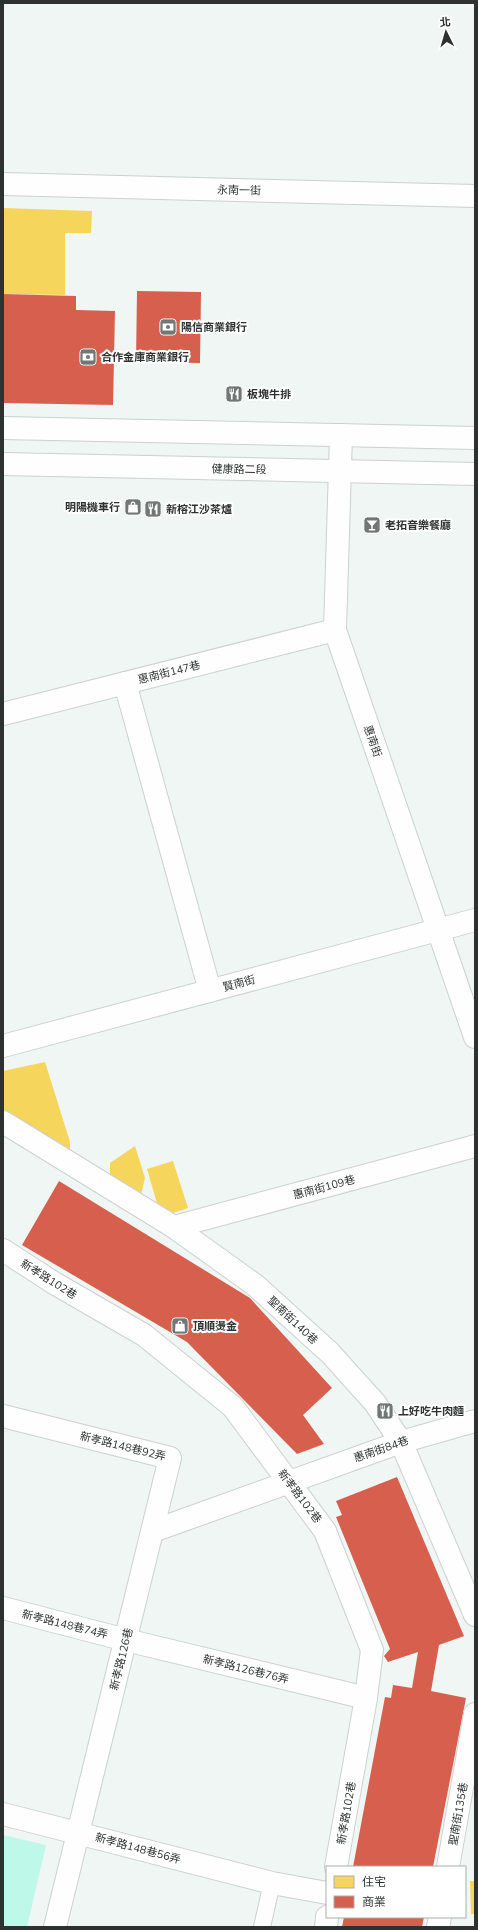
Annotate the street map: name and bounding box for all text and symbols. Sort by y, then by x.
north arrow [426,12,466,52]
text: 北 [439,15,451,30]
street label: 永南一街 [217,183,261,198]
bank icon: 陽信商業銀行 [158,317,178,337]
place label: 陽信商業銀行 [181,320,247,335]
bank icon: 合作金庫商業銀行 [78,347,98,367]
place label: 合作金庫商業銀行 [101,350,189,365]
restaurant icon: 板塊牛排 [224,384,244,404]
place label: 板塊牛排 [247,387,291,402]
street label: 健康路二段 [211,462,267,477]
shop icon: 明陽機車行 [123,497,143,517]
restaurant icon: 新榕江沙茶爐 [143,499,163,519]
place label: 明陽機車行 [65,500,120,515]
place label: 新榕江沙茶爐 [166,502,232,517]
bar icon: 老拓音樂餐廳 [362,515,382,535]
place label: 老拓音樂餐廳 [385,518,451,533]
street label: 惠南街147巷 [136,657,202,687]
street label: 惠南街 [360,723,385,759]
street label: 賢南街 [221,972,257,995]
street label: 惠南街109巷 [291,1172,357,1203]
street label: 新孝路102巷 [18,1256,80,1303]
street label: 聖南街140巷 [264,1293,321,1348]
shop icon: 頂順燙金 [170,1316,190,1336]
place label: 頂順燙金 [193,1319,237,1334]
restaurant icon: 上好吃牛肉麵 [375,1401,395,1421]
place label: 上好吃牛肉麵 [398,1404,464,1419]
street label: 新孝路148巷92弄 [78,1429,167,1464]
street label: 惠南街84巷 [352,1433,411,1466]
street label: 新孝路102巷 [274,1466,325,1526]
street label: 新孝路148巷74弄 [20,1607,109,1642]
street label: 新孝路126巷 [106,1626,136,1692]
street label: 新孝路126巷76弄 [201,1652,290,1687]
street label: 新孝路102巷 [334,1780,359,1846]
street label: 聖南街135巷 [446,1781,471,1847]
street label: 新孝路148巷56弄 [93,1830,182,1867]
legend [326,1866,466,1918]
text: 住宅 [362,1874,386,1890]
text: 商業 [362,1894,386,1910]

